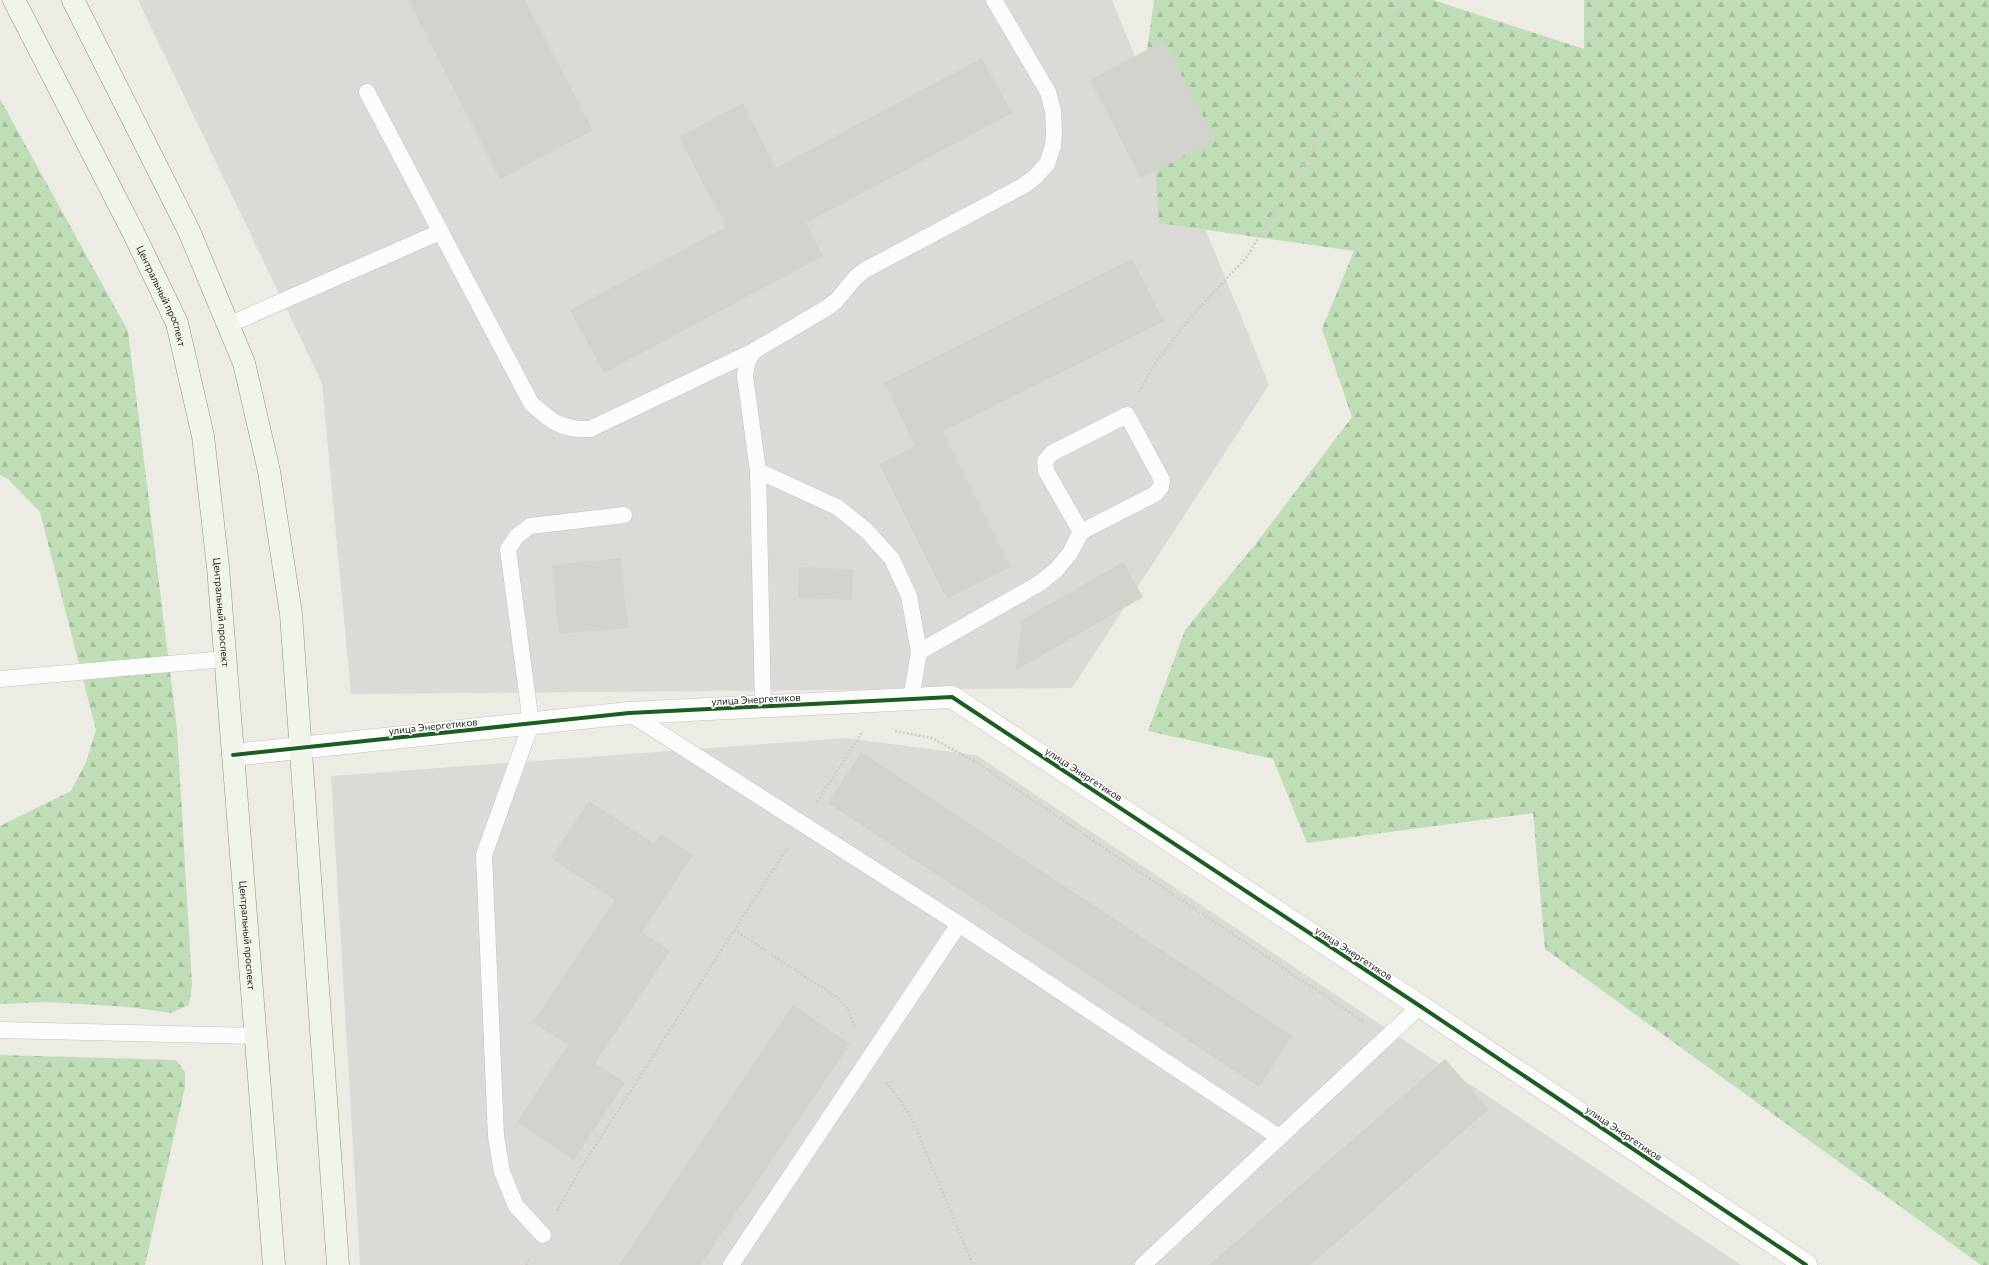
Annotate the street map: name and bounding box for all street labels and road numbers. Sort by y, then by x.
street label: Центральный проспект [134,243,188,348]
street label: Центральный проспект [211,557,232,668]
street label: улица Энергетиков [711,691,801,707]
street label: улица Энергетиков [388,715,478,737]
street label: улица Энергетиков [1043,745,1125,803]
street label: Центральный проспект [237,880,258,991]
street label: улица Энергетиков [1313,924,1395,982]
street label: улица Энергетиков [1584,1103,1664,1163]

